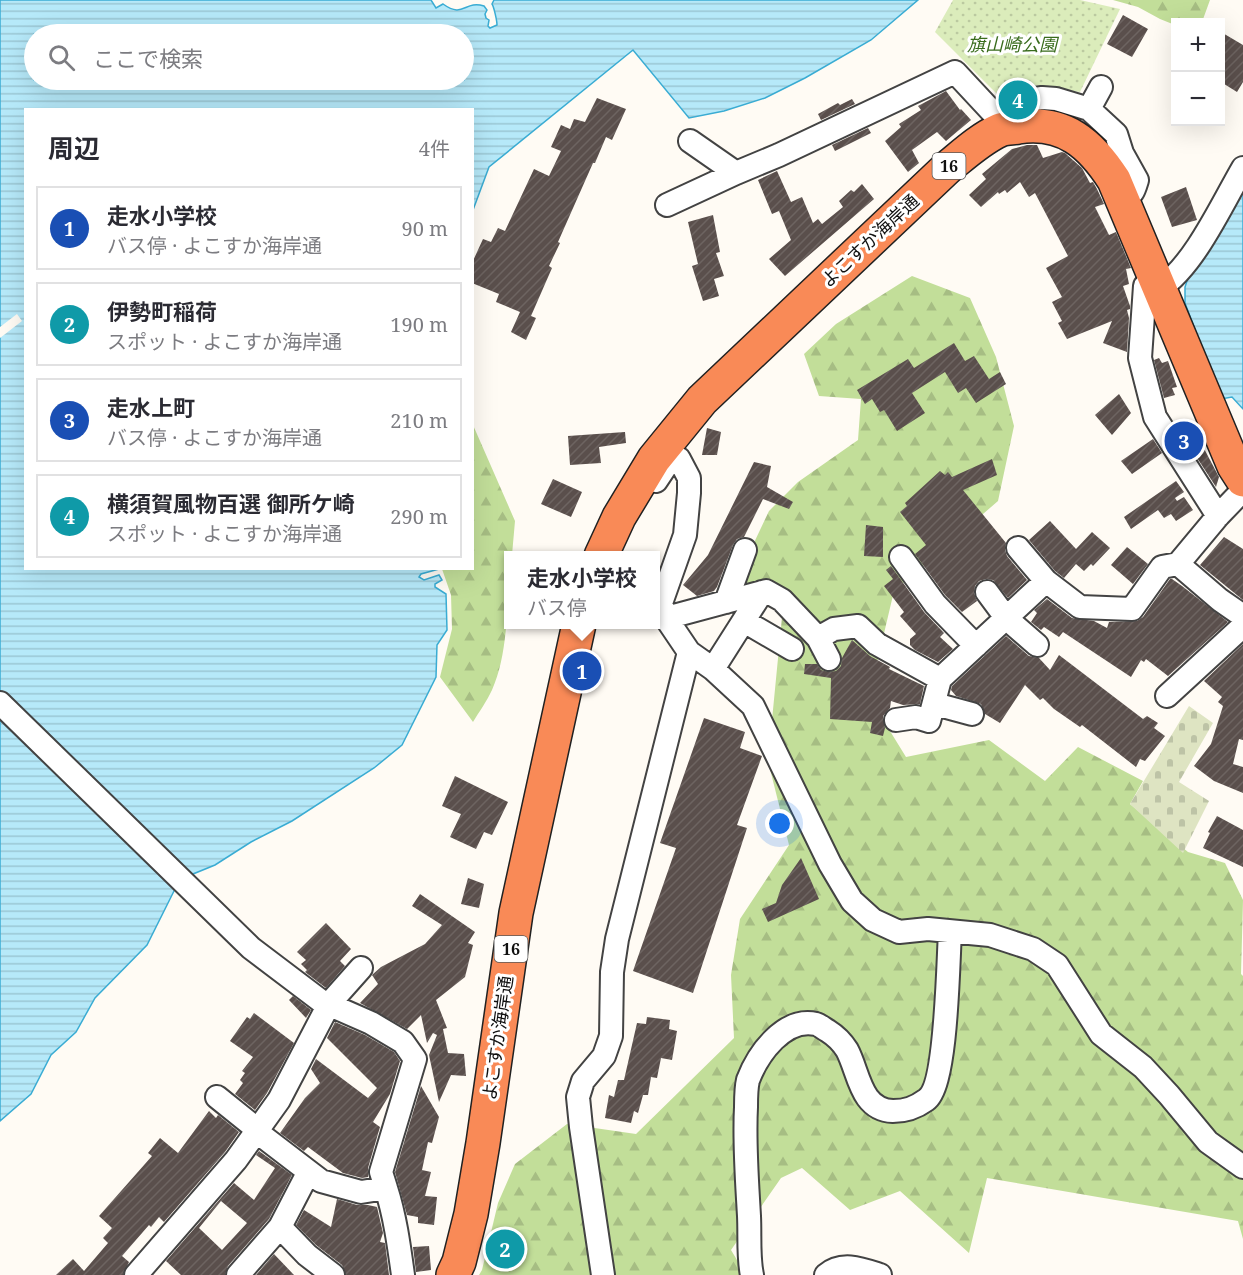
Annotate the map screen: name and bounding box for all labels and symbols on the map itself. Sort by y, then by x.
park label: 旗山崎公園 [967,32,1060,56]
pin: 4 [998,78,1038,122]
road number: 16 [932,153,966,179]
street label: よこすか海岸通 [815,189,923,292]
pin: 3 [1164,418,1204,464]
pin: 1 [562,648,602,694]
your location [765,809,794,838]
road number: 16 [494,936,528,962]
street label: よこすか海岸通 [476,974,518,1102]
pin: 2 [486,1226,524,1272]

